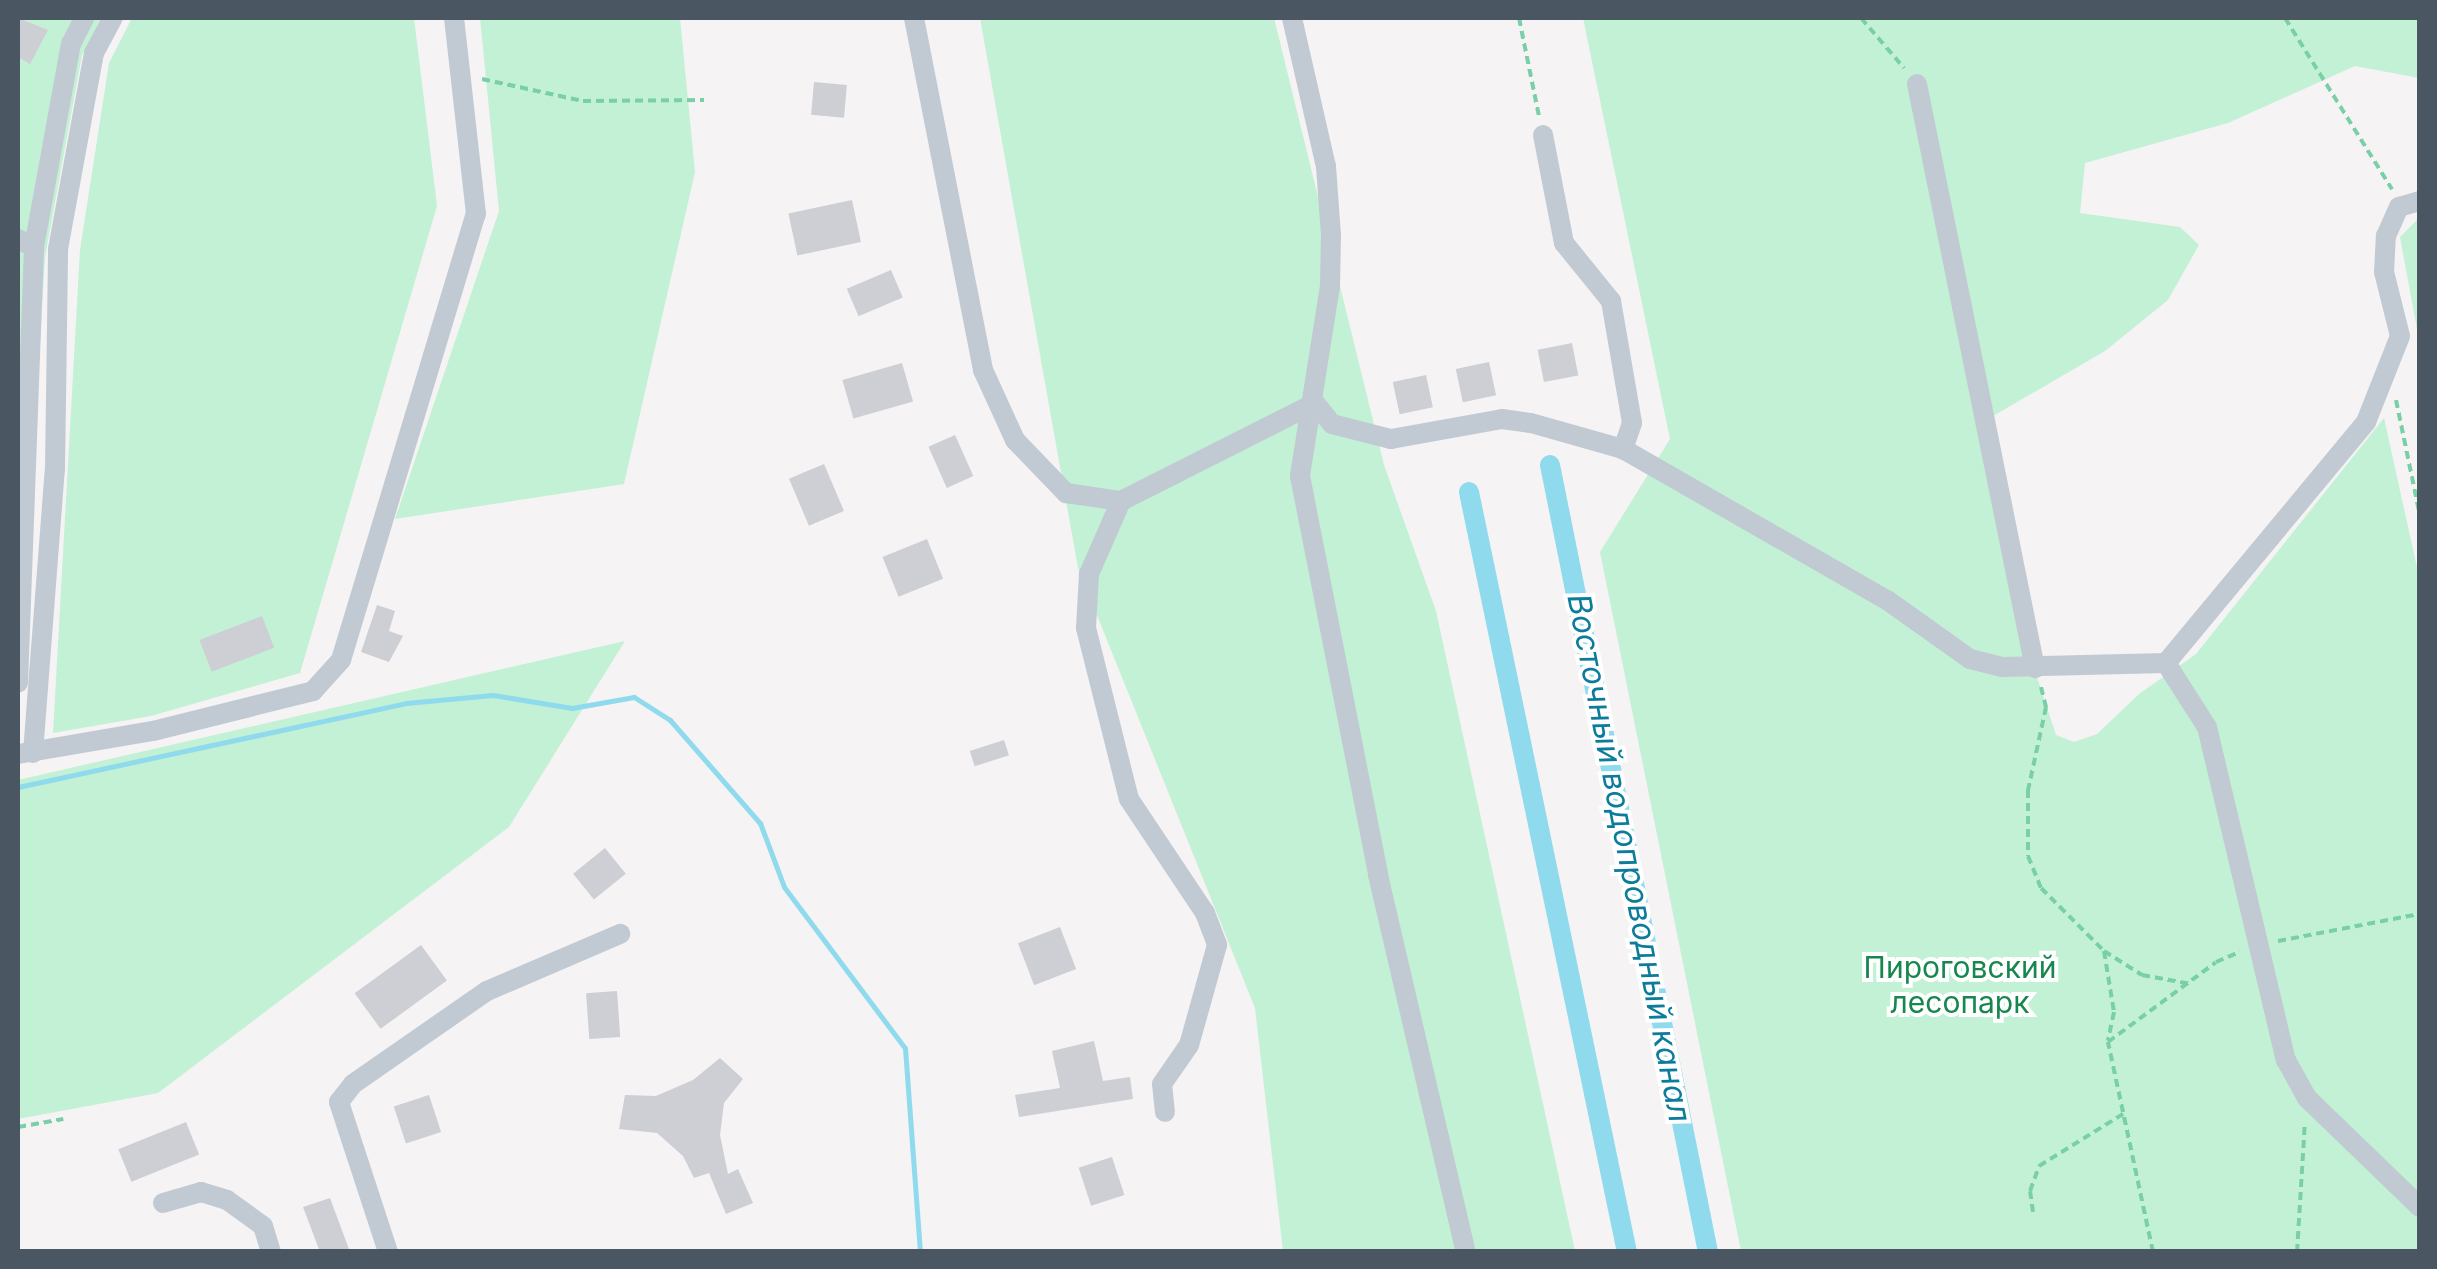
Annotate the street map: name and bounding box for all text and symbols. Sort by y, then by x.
water label: Восточный водопроводный канал [1559,591,1699,1125]
park label: Пироговский лесопарк [1864,949,2056,1020]

